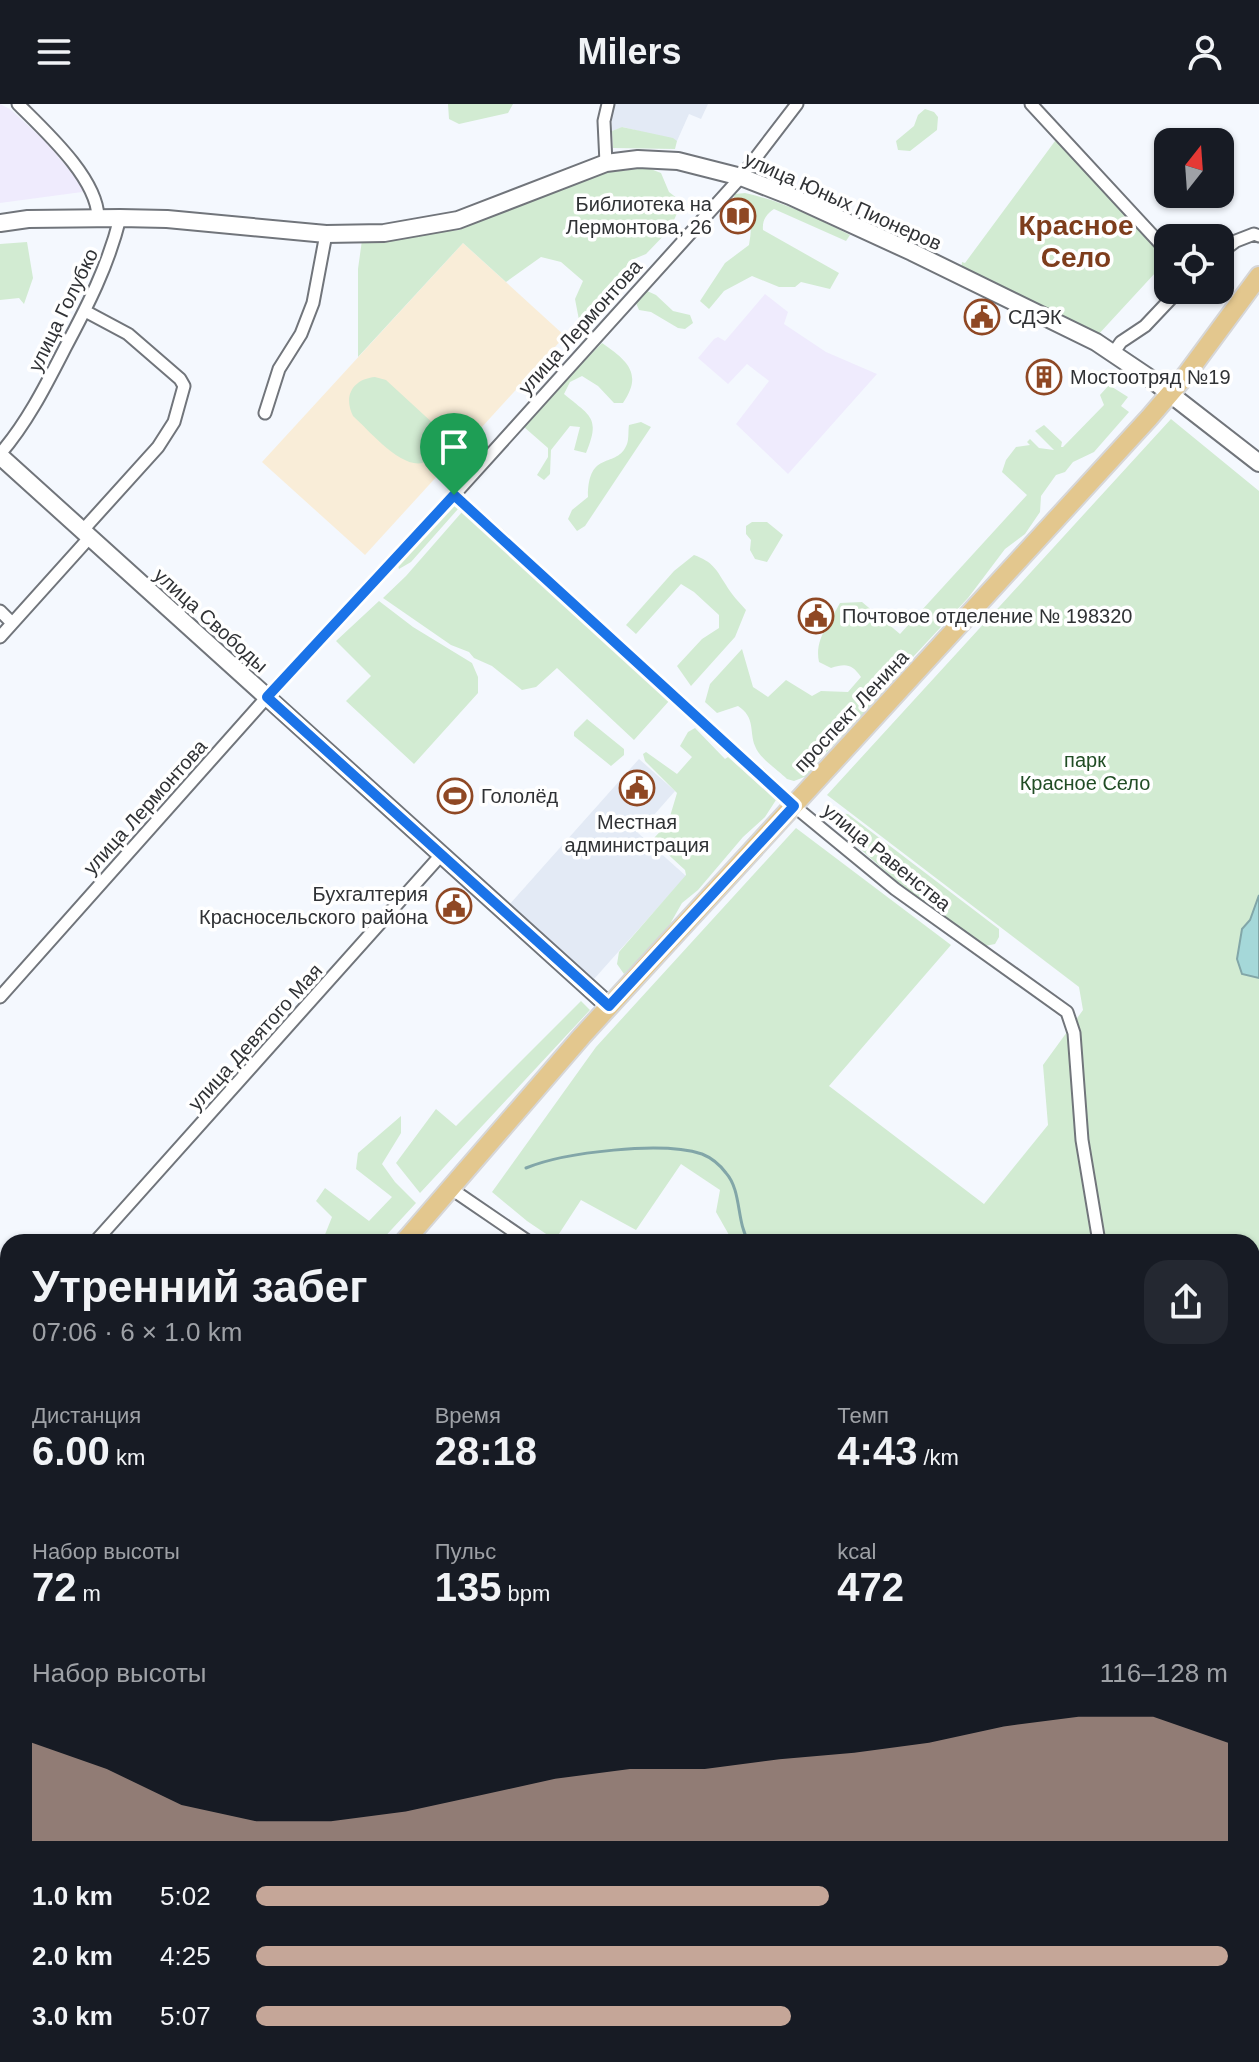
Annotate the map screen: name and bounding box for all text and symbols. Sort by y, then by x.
icon: menu [32,30,76,74]
icon: person [1183,30,1227,74]
text: Milers [577,31,682,72]
north arrow [1154,128,1234,208]
map controls [1154,128,1234,304]
street label: улица Юных Пионеров [741,148,945,254]
place label: Библиотека на Лермонтова, 26 [566,193,713,238]
library icon: Библиотека на Лермонтова, 26 [719,197,757,235]
district label: Красное Село [1019,210,1133,273]
button: locate [1154,224,1234,304]
street label: улица Голубко [24,245,102,375]
street label: улица Лермонтова [514,255,647,399]
public building icon: СДЭК [963,298,1001,336]
place label: СДЭК [1008,306,1062,328]
building icon: Мостоотряд №19 [1025,358,1063,396]
place label: Мостоотряд №19 [1070,366,1231,388]
pin [420,413,488,495]
icon: arrive [432,425,476,469]
street label: улица Свободы [150,563,272,677]
public building icon: Почтовое отделение № 198320 [797,597,835,635]
place label: Почтовое отделение № 198320 [842,605,1133,627]
street label: проспект Ленина [789,645,913,776]
street label: улица Лермонтова [79,735,212,879]
park label: парк Красное Село [1020,749,1150,794]
public building icon: Местная администрация [618,769,656,807]
sports icon: Гололёд [436,777,474,815]
place label: Гололёд [481,785,559,807]
street label: улица Равенства [819,799,956,916]
place label: Местная администрация [565,811,709,856]
place label: Бухгалтерия Красносельского района [199,883,429,928]
public building icon: Бухгалтерия Красносельского района [435,887,473,925]
street label: улица Девятого Мая [184,959,326,1115]
button: share [1144,1260,1228,1344]
text: Утренний забег [32,1262,367,1311]
text: 07:06 · 6 × 1.0 km [32,1317,242,1347]
text: Дистанция [32,1403,141,1428]
text: Время [435,1403,501,1428]
text: Темп [837,1403,889,1428]
text: 6.00 [32,1429,110,1473]
text: 28:18 [435,1429,537,1473]
text: 4:43 [837,1429,917,1473]
text: km [110,1445,145,1470]
text: /km [917,1445,959,1470]
text: Набор высоты [32,1539,180,1564]
text: Пульс [435,1539,496,1564]
text: kcal [837,1539,876,1564]
text: 72 [32,1565,77,1609]
text: 135 [435,1565,501,1609]
text: 472 [837,1565,904,1609]
text: m [77,1581,101,1606]
text: bpm [501,1581,550,1606]
text: Набор высоты [32,1658,207,1688]
text: 116–128 m [1100,1658,1228,1688]
text: 1.0 km [32,1881,113,1911]
text: 5:02 [160,1881,211,1911]
text: 2.0 km [32,1941,113,1971]
text: 4:25 [160,1941,211,1971]
text: 3.0 km [32,2001,113,2031]
text: 5:07 [160,2001,211,2031]

